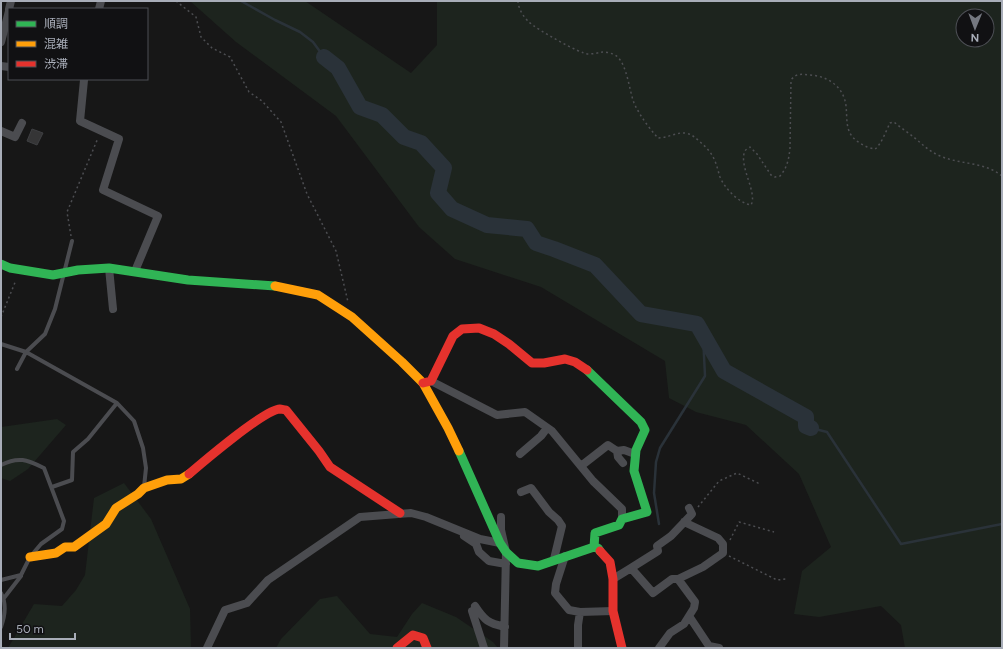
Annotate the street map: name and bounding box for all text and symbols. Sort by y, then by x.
legend [8,8,148,80]
north arrow [955,8,995,48]
text: 順調 [44,17,68,31]
text: N [970,31,979,44]
text: 混雑 [44,37,68,51]
text: 渋滞 [44,57,68,71]
scale bar [10,615,75,641]
text: 50 m [16,622,44,636]

